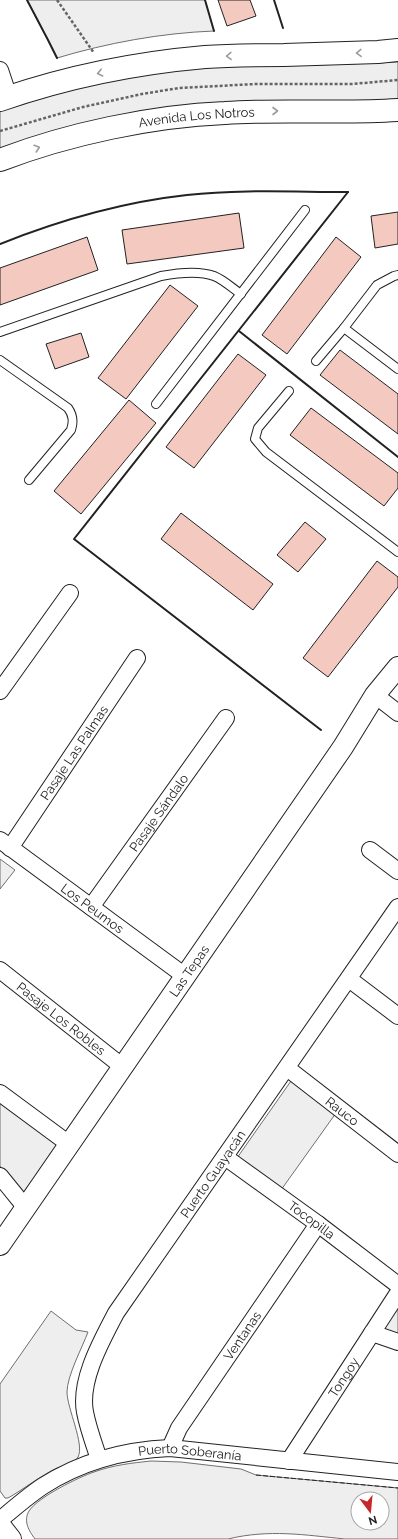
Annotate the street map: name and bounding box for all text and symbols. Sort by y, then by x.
one-way arrow [356,48,362,57]
one-way arrow [226,52,232,60]
one-way arrow [97,68,104,76]
street label: Avenida Los Notros [137,105,255,130]
one-way arrow [272,107,278,116]
one-way arrow [33,144,40,153]
street label: Pasaje Las Palmas [37,702,111,803]
street label: Pasaje Sándalo [126,771,192,854]
street label: Los Peumos [58,881,127,937]
street label: Las Tepas [166,942,212,1000]
street label: Pasaje Los Robles [14,979,108,1058]
street label: Rauco [322,1094,362,1129]
street label: Puerto Guayacán [177,1128,249,1221]
street label: Tocopilla [285,1198,338,1242]
street label: Ventanas [221,1308,264,1363]
street label: Tongoy [325,1355,362,1400]
street label: Puerto Soberanía [137,1441,242,1463]
north arrow [350,1491,390,1531]
text: N [367,1513,378,1528]

